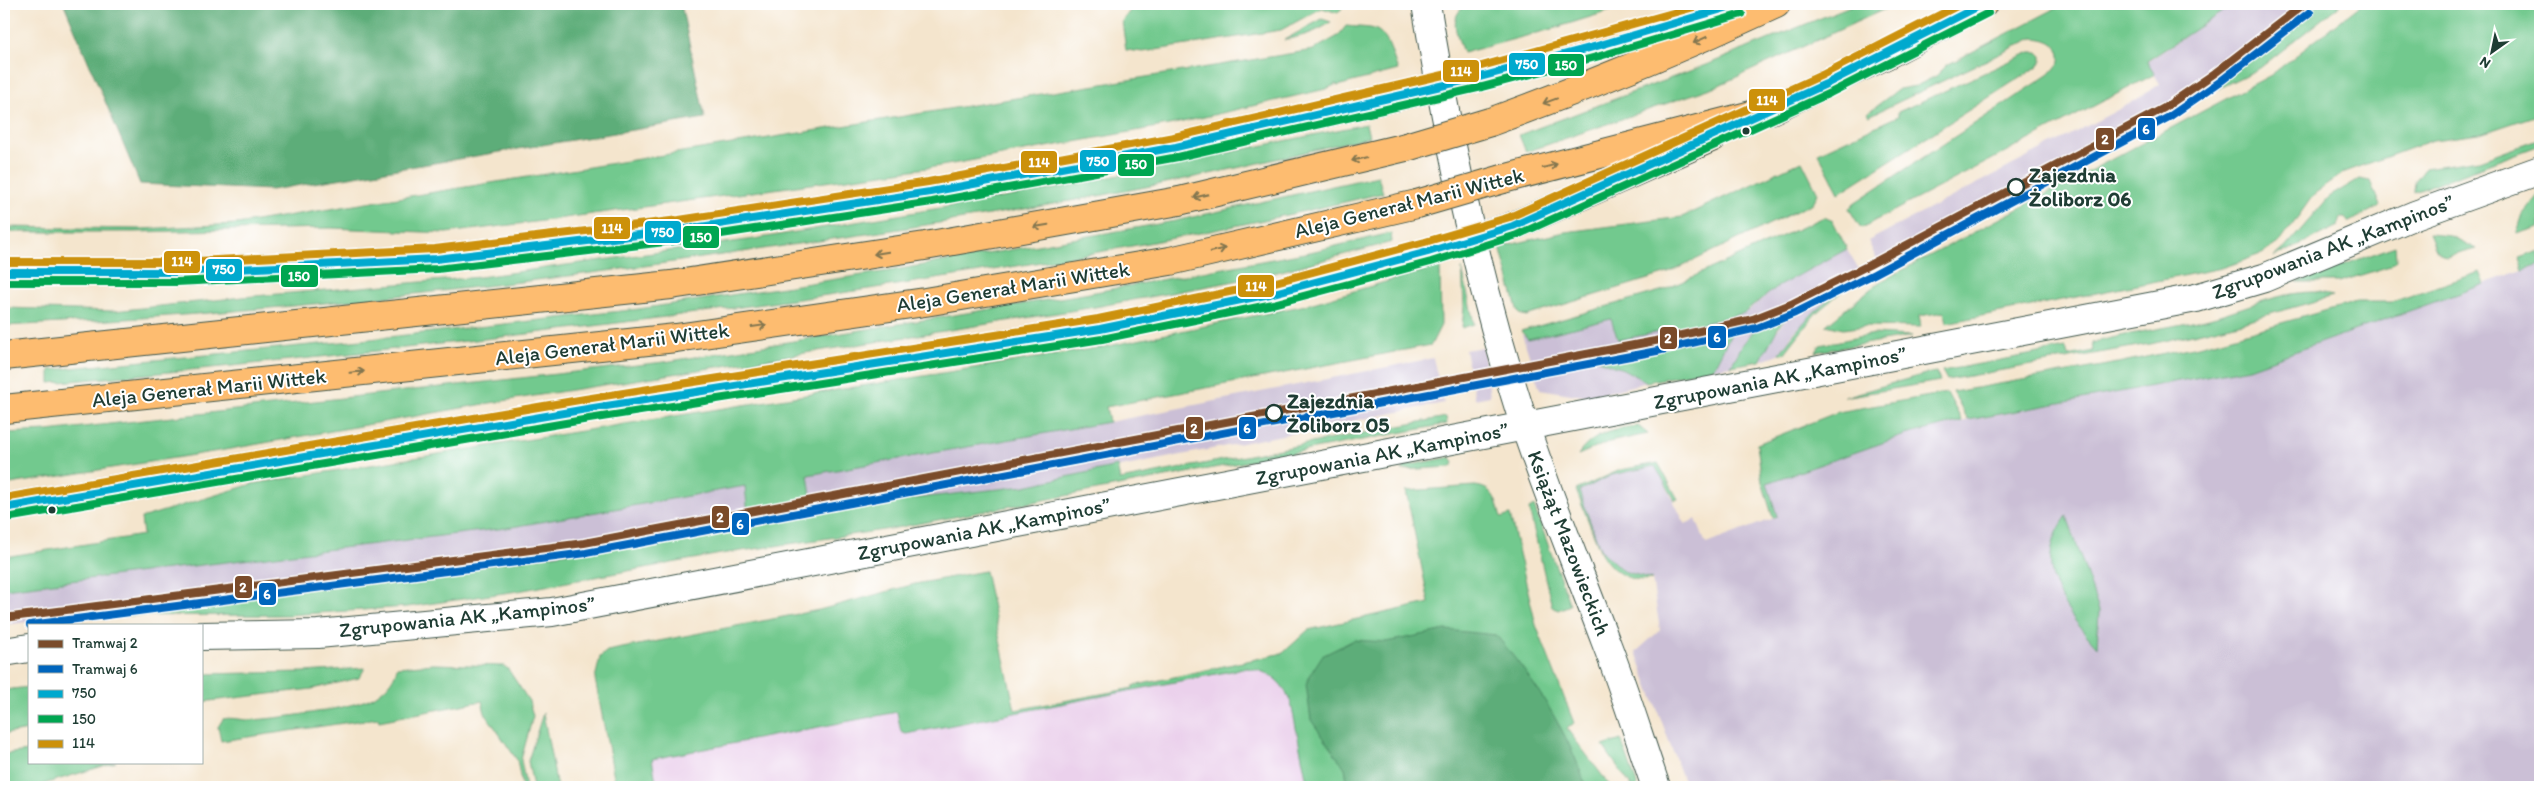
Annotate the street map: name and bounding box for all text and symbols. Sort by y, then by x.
north arrow [2466,28,2516,78]
one-way arrow [1693,36,1708,45]
line badge: 750 [1508,52,1546,76]
line badge: 150 [1547,53,1585,77]
text: N [2477,53,2494,72]
text: 750 [1515,56,1539,73]
text: 150 [1555,57,1578,74]
line badge: 114 [1442,59,1480,83]
text: 114 [1450,63,1472,80]
line badge: 114 [1748,88,1786,112]
text: 114 [1756,92,1778,109]
one-way arrow [1542,97,1558,106]
line badge: 6 [2137,117,2156,141]
text: 6 [2142,121,2150,138]
unlabelled marker [1741,126,1751,136]
line badge: 2 [2095,127,2115,151]
text: 2 [2101,131,2109,148]
line badge: 750 [1079,149,1117,173]
line badge: 114 [1020,150,1058,174]
text: 750 [1086,153,1110,170]
line badge: 150 [1117,153,1155,177]
text: 114 [1028,154,1050,171]
one-way arrow [1351,155,1367,164]
text: 150 [1125,156,1148,173]
one-way arrow [1542,161,1558,170]
street label: Aleja Generał Marii Wittek [1292,162,1526,243]
place label: Zajezdnia Żoliborz 06 [2029,162,2131,211]
marker: Zajezdnia Żoliborz 06 [2007,178,2025,196]
street label: Zgrupowania AK „Kampinos” [2208,189,2458,304]
one-way arrow [1193,192,1209,201]
line badge: 114 [593,216,631,240]
text: 114 [601,220,623,237]
line badge: 750 [644,220,682,244]
one-way arrow [1033,221,1049,231]
text: 750 [651,224,675,241]
line badge: 150 [682,225,720,249]
text: 150 [690,229,713,246]
one-way arrow [1209,245,1225,254]
one-way arrow [873,248,889,258]
line badge: 114 [163,250,201,274]
text: 114 [171,253,193,270]
street label: Aleja Generał Marii Wittek [895,256,1131,317]
line badge: 750 [205,258,243,282]
text: 750 [212,261,236,278]
line badge: 150 [280,264,319,288]
text: 150 [288,268,311,285]
line badge: 114 [1237,274,1275,298]
text: 114 [1245,278,1267,295]
street label: Aleja Generał Marii Wittek [494,317,730,370]
one-way arrow [750,321,766,331]
line badge: 6 [1707,325,1727,349]
line badge: 2 [1659,326,1678,350]
text: 6 [1713,329,1721,346]
text: 2 [1664,330,1672,347]
street label: Zgrupowania AK „Kampinos” [1651,341,1909,414]
street label: Aleja Generał Marii Wittek [91,363,327,412]
one-way arrow [349,367,365,377]
place label: Zajezdnia Żoliborz 05 [1287,388,1389,437]
marker: Zajezdnia Żoliborz 05 [1265,404,1283,422]
line badge: 2 [1185,416,1204,440]
line badge: 6 [1238,416,1257,440]
street label: Zgrupowania AK „Kampinos” [1253,417,1511,490]
text: 2 [1190,420,1198,437]
text: 6 [1243,420,1251,437]
street label: Książąt Mazowieckich [1523,447,1616,639]
street label: Zgrupowania AK „Kampinos” [855,492,1113,565]
unlabelled marker [47,505,57,515]
line badge: 2 [711,505,730,529]
text: 2 [716,509,724,526]
line badge: 6 [731,512,750,536]
text: 6 [736,516,744,533]
line badge: 2 [234,575,253,599]
text: 2 [239,579,247,596]
line badge: 6 [258,582,277,606]
text: 6 [263,586,271,603]
street label: Zgrupowania AK „Kampinos” [338,591,596,642]
legend [28,624,202,764]
text: Tramwaj 2 [72,634,138,652]
text: Tramwaj 6 [72,660,138,678]
text: 750 [72,684,97,702]
text: 150 [72,710,96,728]
text: 114 [72,734,95,752]

